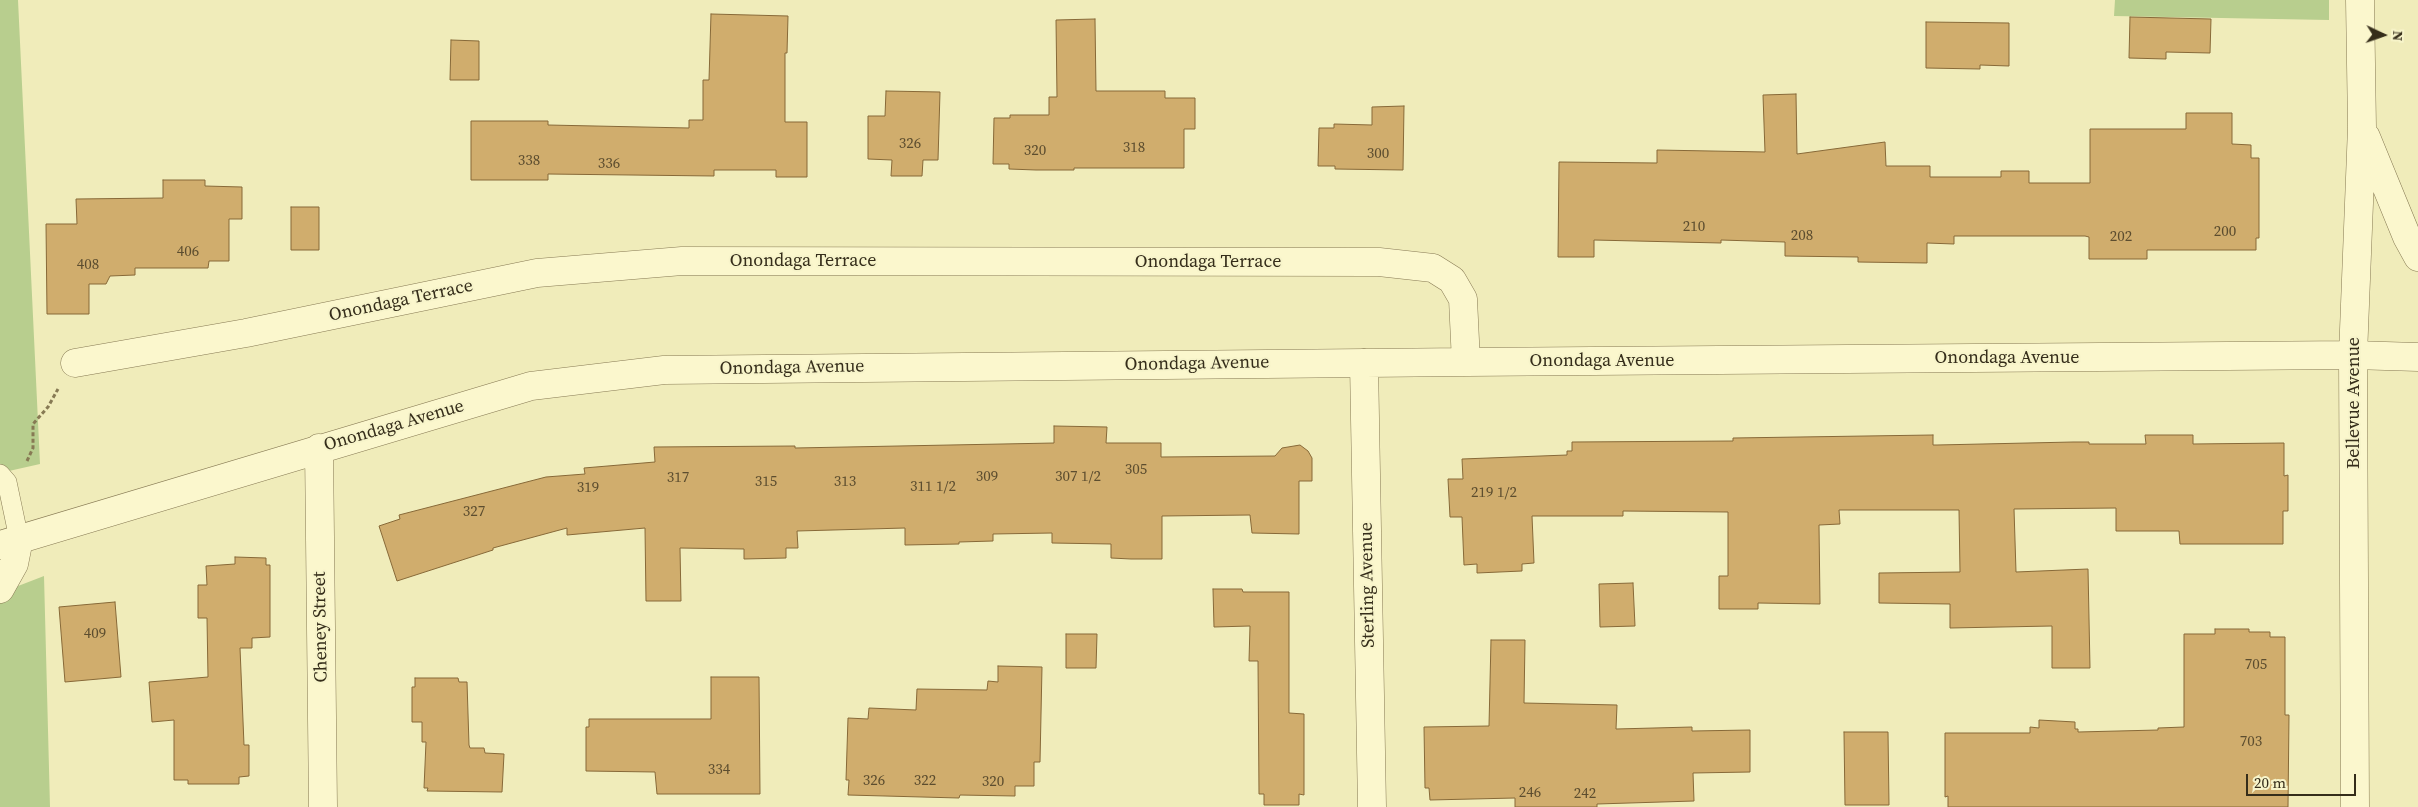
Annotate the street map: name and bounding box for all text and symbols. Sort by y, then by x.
north arrow [2358,10,2408,60]
text: N [2388,30,2408,41]
house number: 326 [899,135,921,153]
house number: 318 [1123,139,1145,157]
house number: 320 [1024,142,1046,160]
house number: 300 [1367,145,1389,163]
house number: 338 [518,152,540,170]
house number: 336 [598,155,620,173]
house number: 210 [1683,218,1705,236]
house number: 200 [2214,223,2236,241]
house number: 208 [1791,227,1813,245]
house number: 202 [2110,228,2132,246]
house number: 406 [177,243,199,261]
street label: Onondaga Terrace [730,250,876,272]
street label: Onondaga Terrace [1135,251,1281,273]
house number: 408 [77,256,99,274]
street label: Onondaga Terrace [327,275,475,327]
street label: Bellevue Avenue [2343,337,2365,469]
street label: Onondaga Avenue [1935,347,2079,369]
street label: Onondaga Avenue [1530,350,1674,372]
street label: Onondaga Avenue [1124,352,1270,376]
street label: Onondaga Avenue [719,356,865,380]
street label: Onondaga Avenue [321,396,467,456]
house number: 305 [1125,461,1147,479]
house number: 309 [976,468,998,486]
house number: 307 1/2 [1055,468,1101,486]
house number: 317 [667,469,689,487]
house number: 315 [755,473,777,491]
house number: 313 [834,473,856,491]
house number: 311 1/2 [910,478,956,496]
house number: 319 [577,479,599,497]
house number: 219 1/2 [1471,484,1517,502]
house number: 327 [463,503,485,521]
street label: Sterling Avenue [1356,522,1380,648]
street label: Cheney Street [309,571,333,683]
house number: 409 [84,625,106,643]
house number: 705 [2245,656,2267,674]
house number: 703 [2240,733,2262,751]
house number: 334 [708,761,730,779]
scale bar [2248,764,2358,796]
house number: 326 [863,772,885,790]
house number: 322 [914,772,936,790]
text: 20 m [2254,772,2286,793]
house number: 320 [982,773,1004,791]
house number: 246 [1519,784,1541,802]
house number: 242 [1574,785,1596,803]

